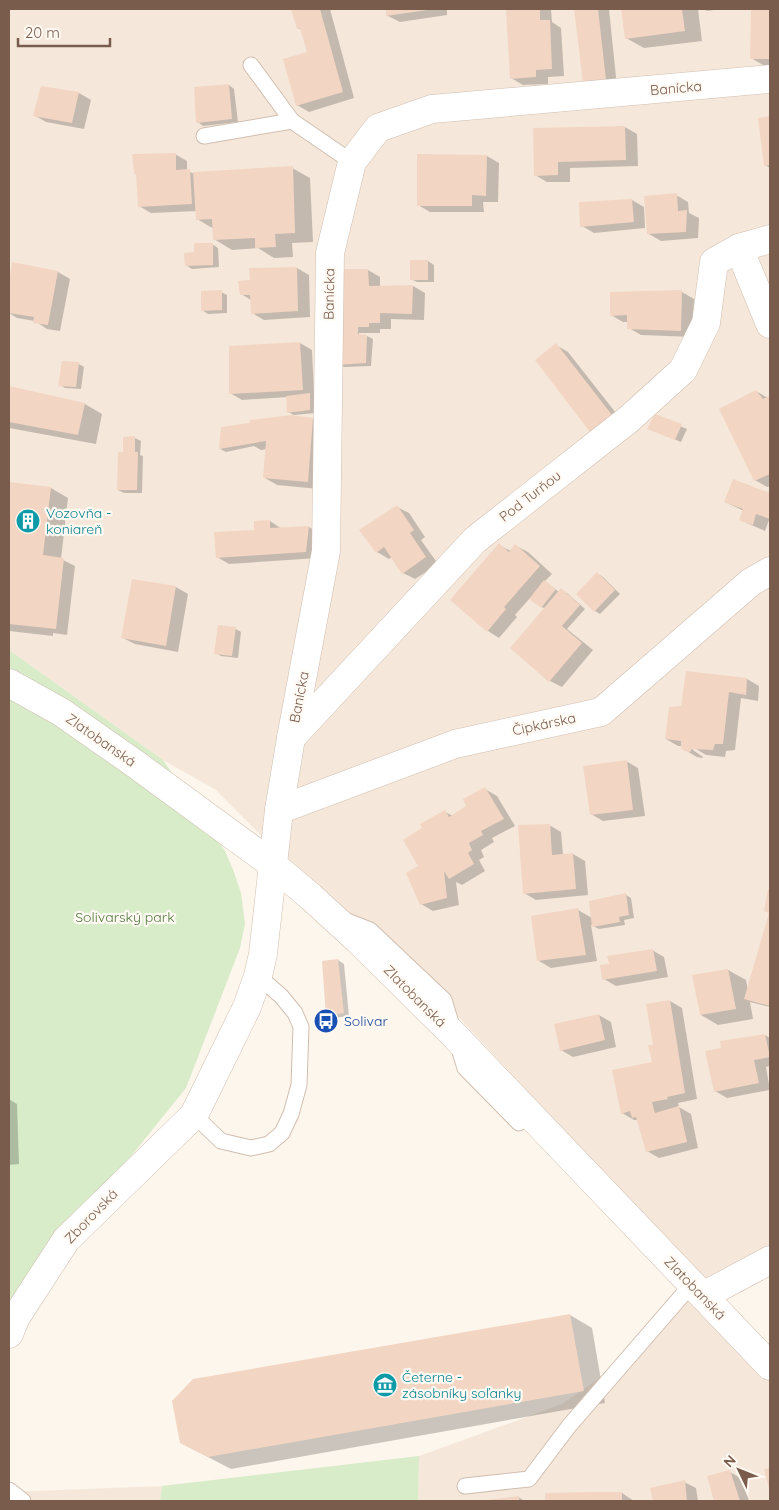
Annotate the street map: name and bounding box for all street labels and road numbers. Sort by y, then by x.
street label: Banícka [649,77,703,99]
street label: Banícka [320,268,338,320]
street label: Pod Turňou [495,466,565,526]
street label: Banícka [285,670,313,724]
street label: Čipkárska [511,708,577,740]
street label: Zlatobanská [62,709,140,771]
street label: Zlatobanská [380,961,450,1031]
street label: Zborovská [60,1185,122,1247]
street label: Zlatobanská [660,1252,730,1324]

